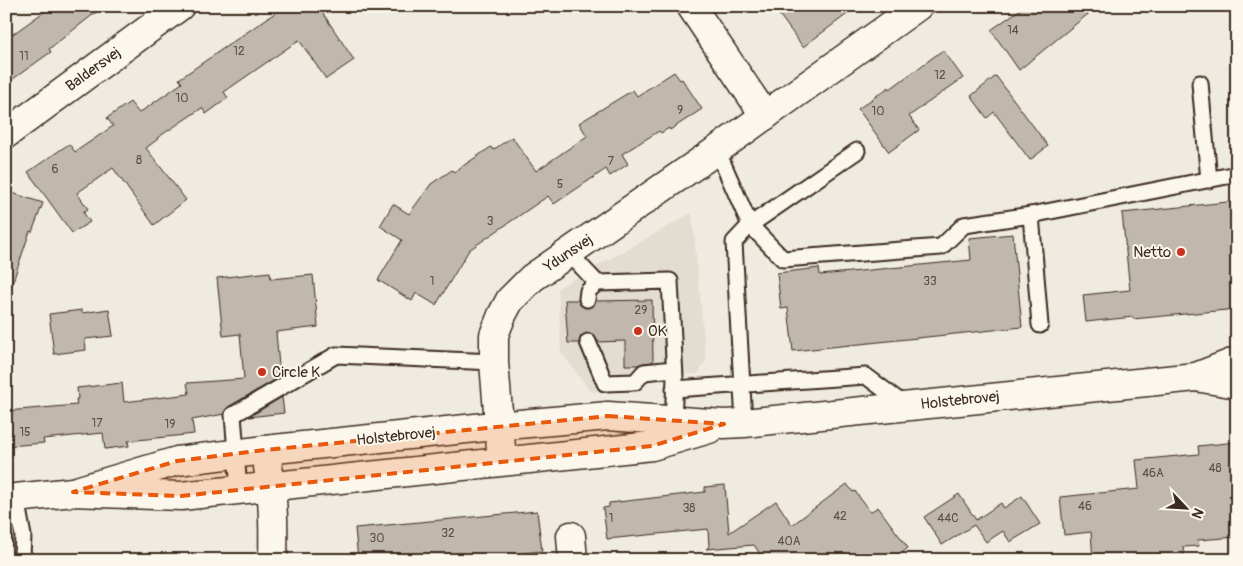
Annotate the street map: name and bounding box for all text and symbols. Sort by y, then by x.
house number: 14 [1007,23,1019,38]
street label: Baldersvej [62,43,125,96]
house number: 12 [233,44,245,59]
house number: 11 [19,49,29,64]
house number: 12 [934,68,946,83]
house number: 10 [176,91,188,106]
house number: 9 [677,103,683,118]
house number: 10 [872,104,884,119]
house number: 8 [136,153,142,168]
house number: 7 [608,154,615,169]
house number: 6 [52,162,59,177]
house number: 5 [557,177,563,192]
house number: 3 [487,214,494,229]
street label: Ydunsvej [539,230,596,277]
place label: Netto [1133,243,1171,262]
marker: Netto [1175,246,1187,258]
house number: 1 [430,274,434,289]
house number: 33 [923,274,937,289]
house number: 29 [635,303,647,318]
place label: OK [648,322,667,341]
marker: OK [632,325,644,337]
place label: Circle K [272,363,320,382]
marker: Circle K [256,366,268,378]
street label: Holstebrovej [920,387,1000,414]
house number: 17 [91,416,103,431]
house number: 19 [165,417,175,432]
street label: Holstebrovej [356,423,436,450]
house number: 15 [19,425,31,440]
house number: 48 [1208,461,1222,476]
house number: 46A [1142,466,1164,481]
north arrow [1160,484,1210,534]
house number: 46 [1078,499,1092,514]
house number: 38 [683,501,695,516]
text: N [1188,505,1207,521]
house number: 42 [833,509,847,524]
house number: 1 [609,511,613,526]
house number: 44C [937,511,959,526]
house number: 32 [441,526,455,541]
house number: 30 [370,531,384,546]
house number: 40A [778,534,801,549]

